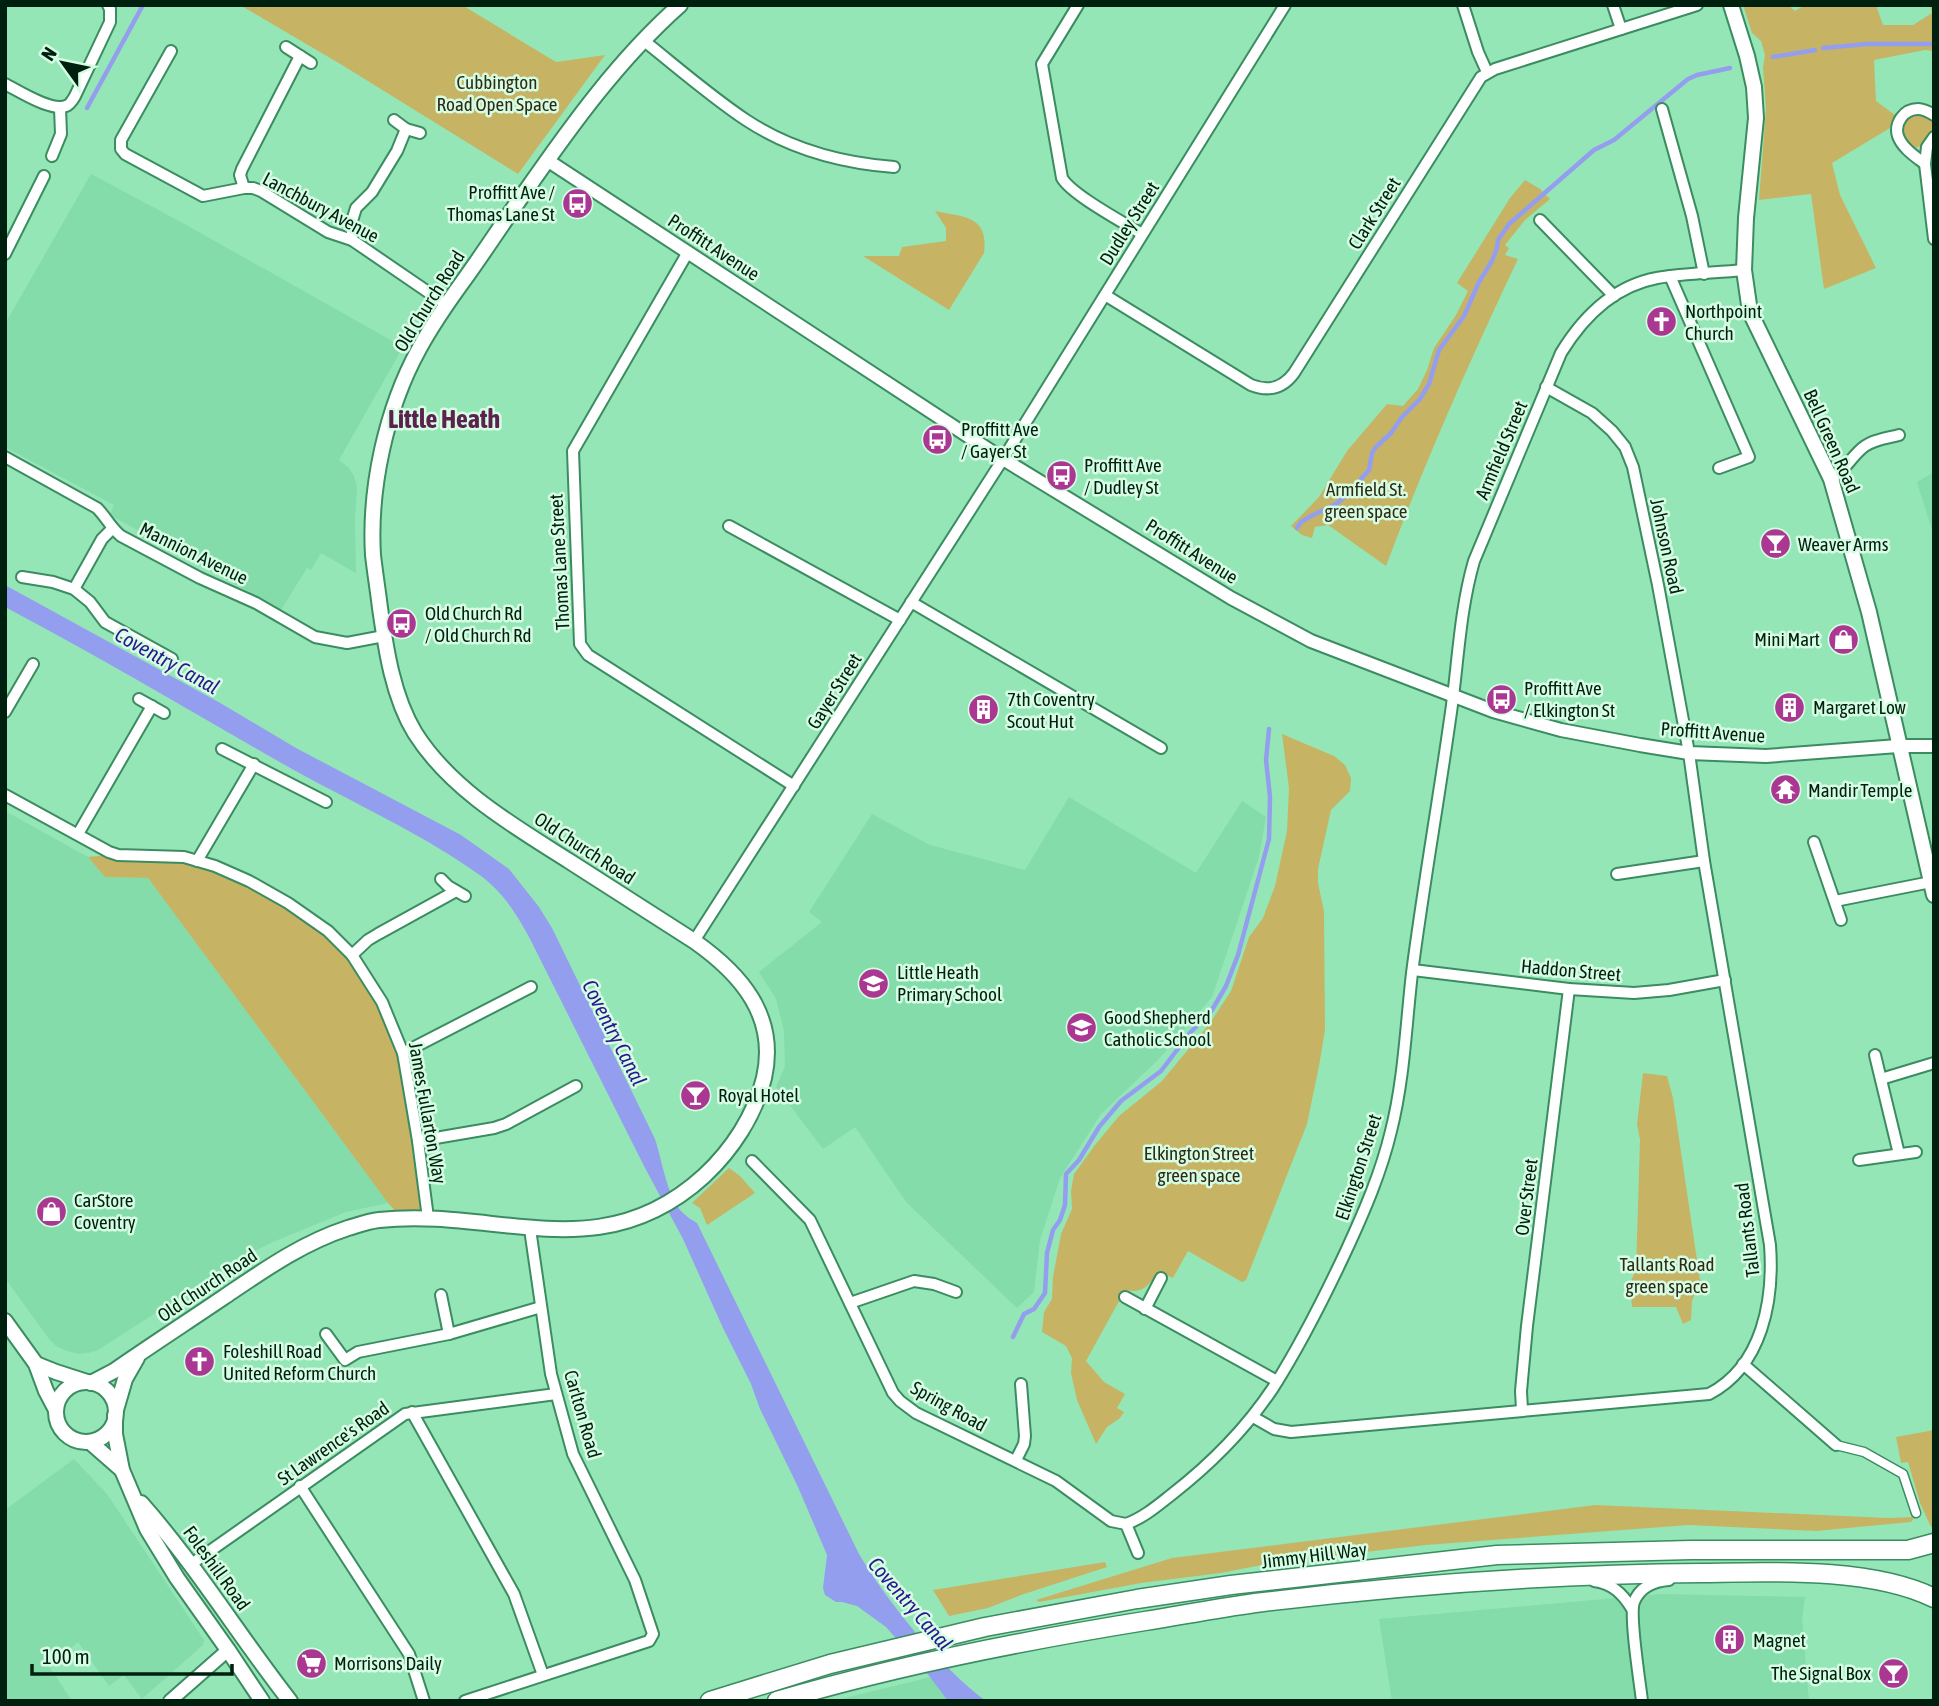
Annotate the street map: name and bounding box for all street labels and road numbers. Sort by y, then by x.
street label: Lanchbury Avenue [259,167,383,247]
street label: Clark Street [1343,173,1405,253]
street label: Dudley Street [1095,177,1163,269]
street label: Proffitt Avenue [664,209,764,285]
street label: Old Church Road [389,246,469,356]
street label: Bell Green Road [1799,386,1865,496]
street label: Armfield Street [1470,397,1532,503]
street label: Thomas Lane Street [544,493,574,631]
street label: Johnson Road [1646,496,1688,596]
street label: Proffitt Avenue [1142,514,1242,588]
street label: Mannion Avenue [136,517,252,589]
street label: Gayer Street [802,649,866,733]
street label: Proffitt Avenue [1660,717,1766,747]
street label: Old Church Road [531,807,639,889]
street label: Haddon Street [1520,955,1622,985]
street label: James Fullarton Way [405,1040,451,1186]
street label: Elkington Street [1330,1111,1386,1223]
street label: Over Street [1510,1157,1542,1237]
street label: Tallants Road [1730,1181,1764,1279]
street label: Old Church Road [153,1244,261,1326]
street label: Carlton Road [560,1368,606,1460]
street label: Spring Road [907,1376,991,1436]
street label: St Lawrence's Road [273,1396,393,1490]
street label: Foleshill Road [179,1522,255,1614]
street label: Jimmy Hill Way [1260,1538,1368,1572]

